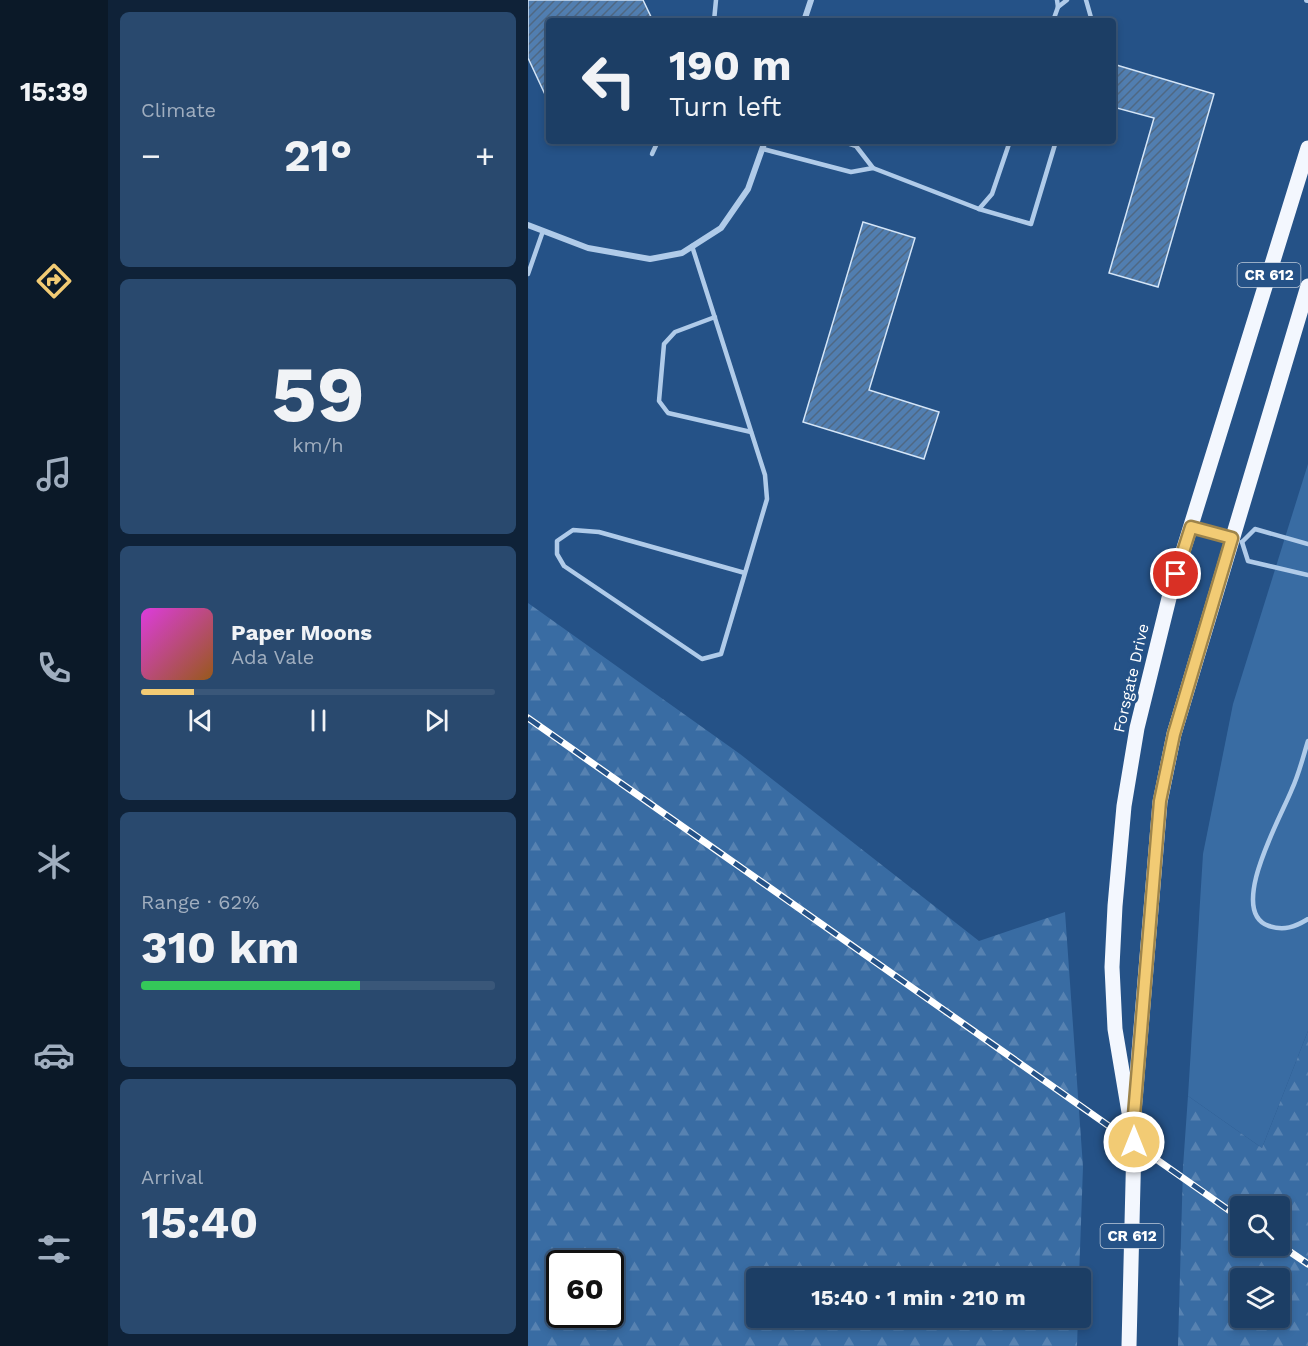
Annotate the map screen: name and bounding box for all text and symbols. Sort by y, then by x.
text: 190 m [669,41,792,90]
icon: left [570,42,648,120]
text: 15:39 [20,76,88,108]
text: Turn left [669,91,781,123]
text: Climate [141,98,216,122]
text: 21° [284,129,352,182]
text: − [141,136,161,175]
text: + [475,136,495,175]
icon: directions [33,260,75,302]
road number: CR 612 [1238,263,1300,287]
text: 59 [271,348,365,440]
text: km/h [292,433,344,457]
icon: music [33,453,75,495]
pin [1150,548,1201,599]
icon: arrive [1159,557,1192,590]
text: Paper Moons [231,620,372,645]
street label: Forsgate Drive [1109,622,1153,734]
text: Ada Vale [231,645,314,669]
icon: phone [33,647,75,689]
icon: previous [184,704,217,737]
icon: pause [302,704,335,737]
icon: next [420,704,453,737]
icon: climate [33,841,75,883]
text: Range · 62% [141,890,259,914]
text: 310 km [141,921,299,974]
icon: car [33,1034,75,1076]
position arrow [1102,1110,1166,1174]
text: Arrival [141,1165,203,1189]
text: 15:40 [141,1196,258,1249]
map controls [1230,1196,1290,1328]
button: search [1230,1196,1290,1256]
road number: CR 612 [1100,1224,1164,1248]
icon: filters [33,1228,75,1270]
speed limit sign: 60 [546,1250,624,1328]
button: layers [1230,1268,1290,1328]
text: 15:40 · 1 min · 210 m [811,1285,1026,1310]

